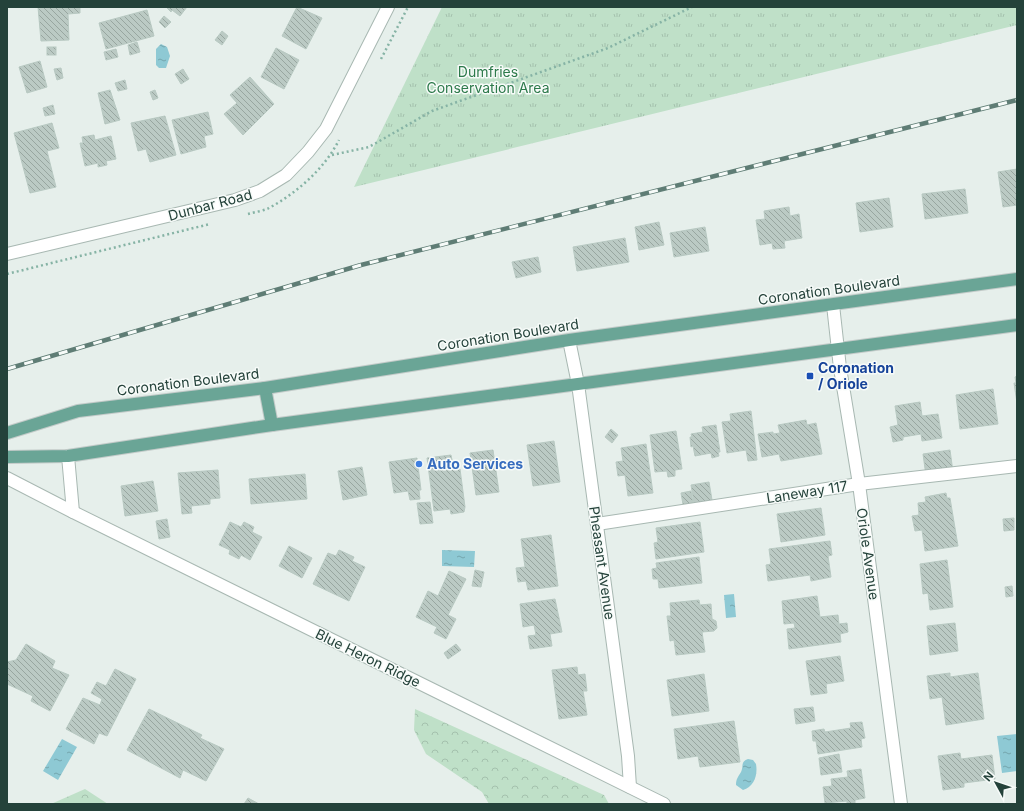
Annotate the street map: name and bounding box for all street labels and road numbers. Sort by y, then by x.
street label: Dunbar Road [166,185,254,224]
street label: Coronation Boulevard [757,271,901,308]
street label: Coronation Boulevard [436,315,580,354]
street label: Coronation Boulevard [116,364,260,399]
street label: Laneway 117 [765,477,849,506]
street label: Pheasant Avenue [586,505,619,621]
street label: Oriole Avenue [854,507,883,601]
street label: Blue Heron Ridge [313,625,424,690]

